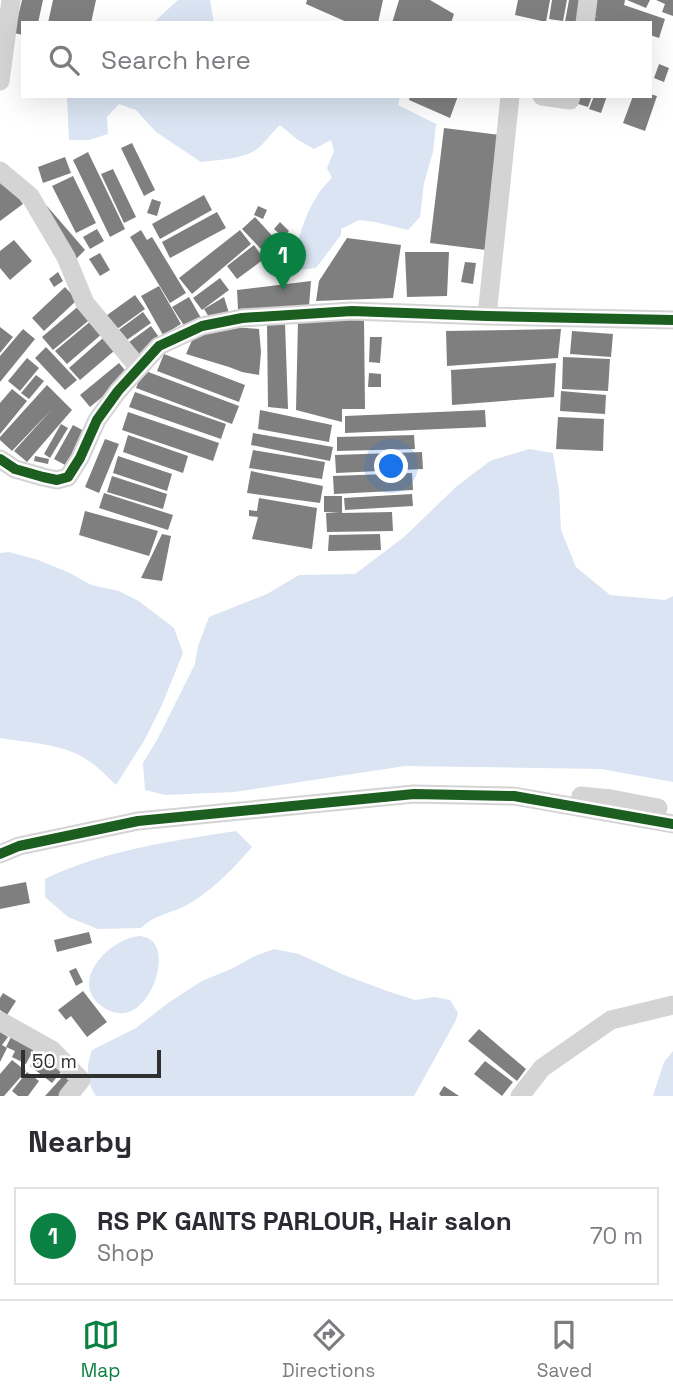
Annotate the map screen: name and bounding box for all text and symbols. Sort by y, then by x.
search box [21,21,652,98]
icon: search [45,41,83,79]
text: Search here [101,43,251,77]
pin: 1 [260,232,306,290]
your location [374,449,408,483]
scale bar [21,1047,161,1079]
text: 50 m [32,1049,77,1074]
text: Nearby [28,1122,132,1161]
text: RS PK GANTS PARLOUR, Hair salon [97,1204,512,1238]
text: 1 [48,1221,58,1251]
text: 70 m [590,1221,643,1251]
text: Shop [97,1238,154,1268]
tab: Map [81,1316,120,1383]
tab: Directions [282,1316,375,1383]
tab: Saved [537,1316,592,1383]

